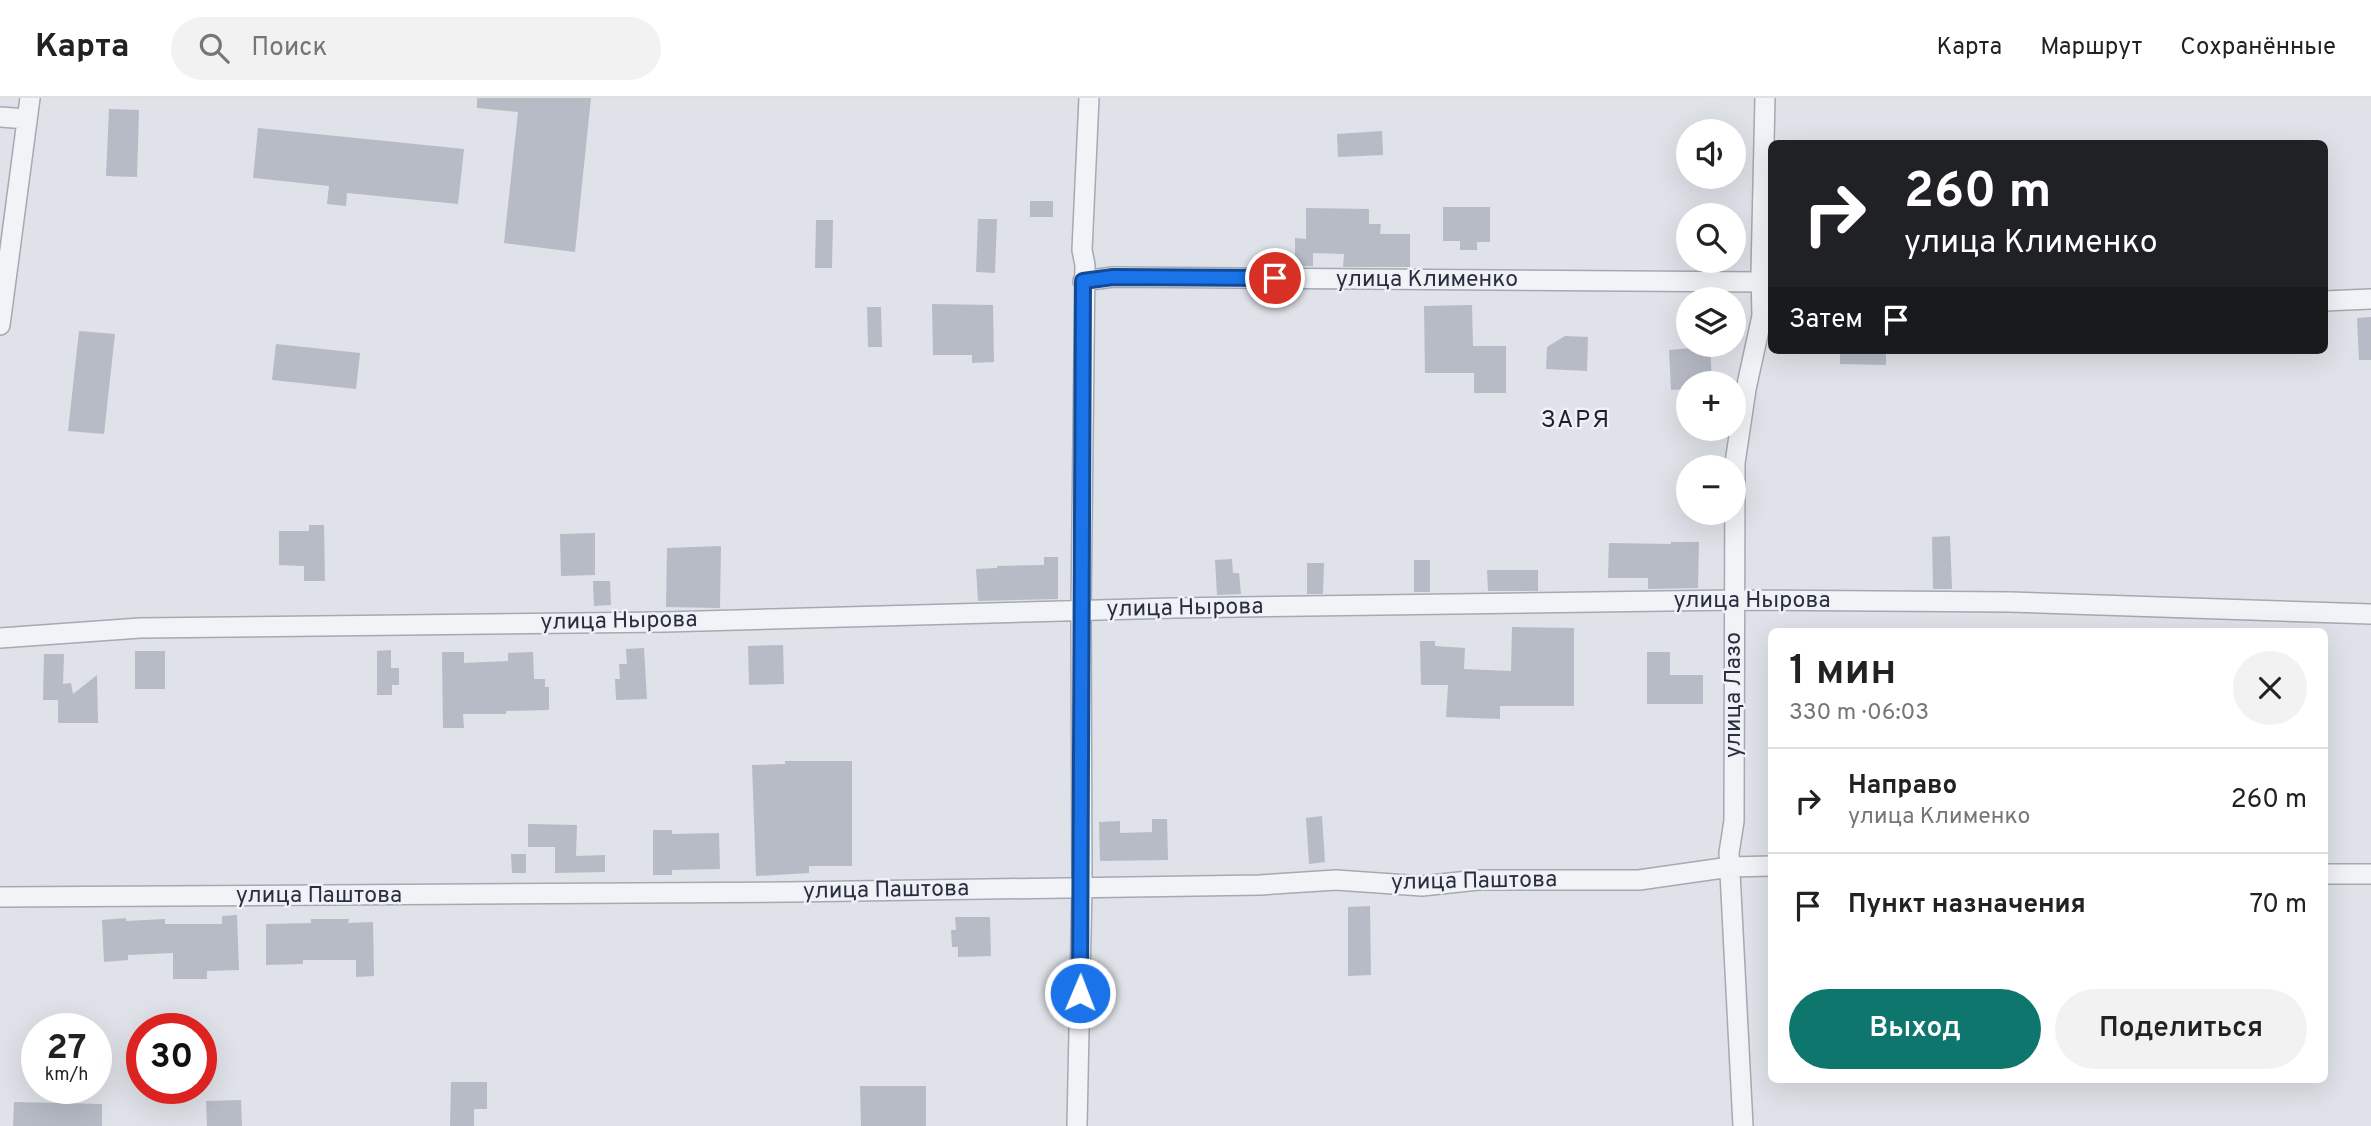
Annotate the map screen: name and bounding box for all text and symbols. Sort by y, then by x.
search box [171,17,661,80]
text: Карта [35,27,129,69]
icon: search [195,29,233,67]
text: Поиск [251,32,327,65]
text: Карта [1936,33,2002,63]
text: Маршрут [2040,33,2142,63]
text: Сохранённые [2180,33,2336,63]
map controls [1676,119,1746,525]
button: sound [1676,119,1746,189]
text: 260 m [1904,163,2051,225]
icon: right [1789,168,1880,259]
button: search [1676,203,1746,273]
text: улица Клименко [1904,224,2158,264]
pin [1245,248,1305,308]
icon: arrive [1256,259,1294,297]
street label: улица Клименко [1336,266,1518,295]
button: layers [1676,287,1746,357]
icon: arrive [1877,301,1915,339]
text: Затем [1789,304,1863,337]
button: + [1676,371,1746,441]
district label: ЗАРЯ [1541,406,1611,436]
button: − [1676,455,1746,525]
street label: улица Нырова [1674,587,1831,616]
street label: улица Нырова [1106,593,1264,625]
street label: улица Нырова [540,606,698,638]
street label: улица Лазо [1720,632,1749,758]
text: 1 мин [1789,646,1896,699]
button: close [2233,651,2307,725]
text: 330 m · 06:03 [1789,699,1929,728]
text: Направо [1848,770,1957,803]
icon: right [1789,782,1827,820]
text: 260 m [2231,784,2307,817]
text: улица Клименко [1848,803,2030,832]
street label: улица Паштова [1391,866,1557,898]
street label: улица Паштова [803,875,969,907]
street label: улица Паштова [236,882,402,911]
icon: arrive [1789,887,1827,925]
text: Пункт назначения [1848,889,2086,922]
text: 70 m [2249,889,2307,922]
position arrow [1043,956,1117,1030]
button: Выход [1789,989,2041,1069]
button: Поделиться [2055,989,2307,1069]
speed limit sign: 30 [126,1013,217,1104]
text: 27 [47,1027,86,1071]
text: km/h [45,1064,88,1087]

